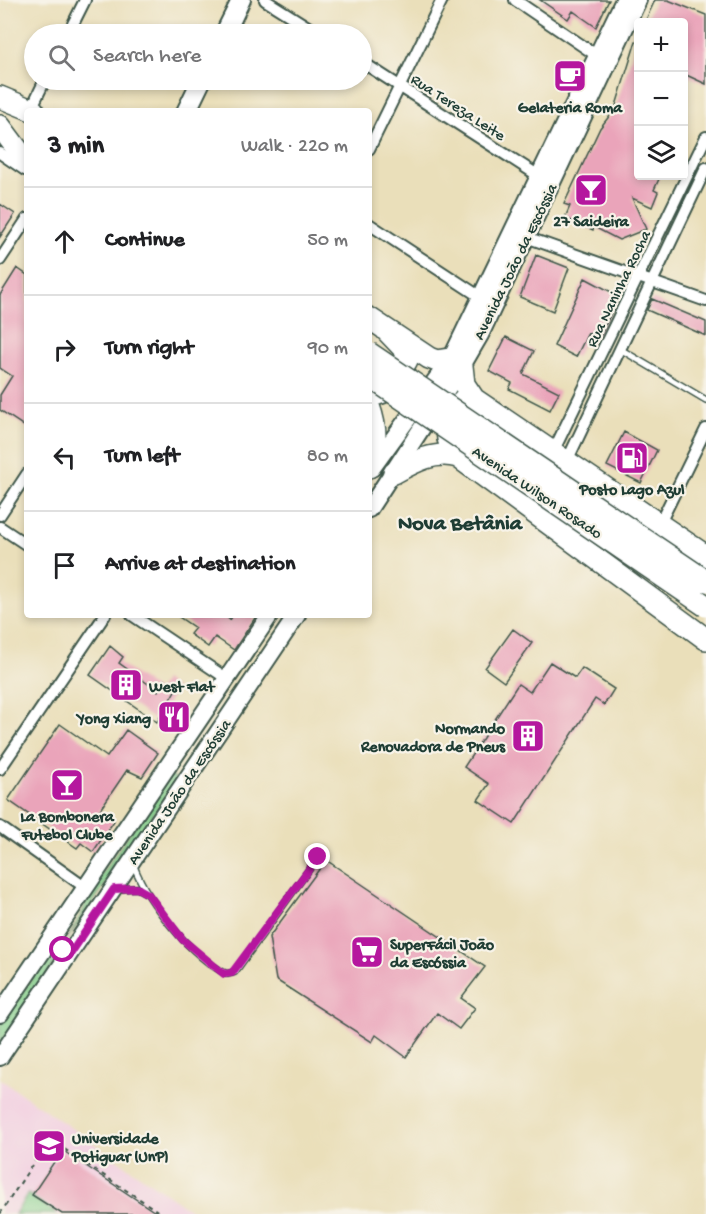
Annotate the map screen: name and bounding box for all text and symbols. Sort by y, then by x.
map controls [634,18,688,180]
button: + [634,18,688,72]
search box [24,24,372,90]
icon: search [45,41,78,74]
text: Search here [93,44,201,70]
cafe icon: Gelateria Roma [552,58,588,94]
street label: Rua Tereza Leite [406,71,509,147]
button: − [634,72,688,126]
place label: Gelateria Roma [518,100,623,119]
button: layers [634,126,688,180]
text: 3 min [48,132,104,163]
text: Walk · 220 m [241,136,348,159]
bar icon: 27 Saideira [573,172,609,208]
street label: Avenida João da Escóssia [471,180,564,344]
place label: 27 Saideira [553,214,630,233]
icon: ahead [48,225,81,258]
street label: Rua Naninha Rocha [584,227,657,351]
text: Continue [105,228,185,254]
text: 50 m [307,230,348,253]
icon: right [48,333,81,366]
text: Turn right [105,336,193,362]
text: 90 m [308,338,348,361]
fuel station icon: Posto Lago Azul [614,440,650,476]
icon: left [48,441,81,474]
street label: Avenida Wilson Rosado [467,443,605,545]
text: Turn left [105,444,179,470]
text: 80 m [307,446,348,469]
place label: Posto Lago Azul [578,482,685,501]
district label: Nova Betânia [398,512,524,538]
icon: arrive [48,549,81,582]
text: Arrive at destination [105,552,295,578]
building icon: West Flat [108,667,144,703]
place label: West Flat [148,679,216,698]
restaurant icon: Yong Xiang [156,699,192,735]
place label: Yong Xiang [75,711,151,730]
street label: Avenida João da Escóssia [125,716,237,869]
building icon: Normando Renovadora de Pneus [510,718,546,754]
place label: Normando Renovadora de Pneus [360,721,506,758]
bar icon: La Bombonera Futebol Clube [49,767,85,803]
place label: La Bombonera Futebol Clube [20,809,115,846]
route end [304,843,330,869]
supermarket icon: SuperFácil João da Escóssia [349,934,385,970]
route start [49,936,75,962]
place label: SuperFácil João da Escóssia [390,937,495,974]
school or university icon: Universidade Potiguar (UnP) [31,1128,67,1164]
place label: Universidade Potiguar (UnP) [71,1131,169,1168]

